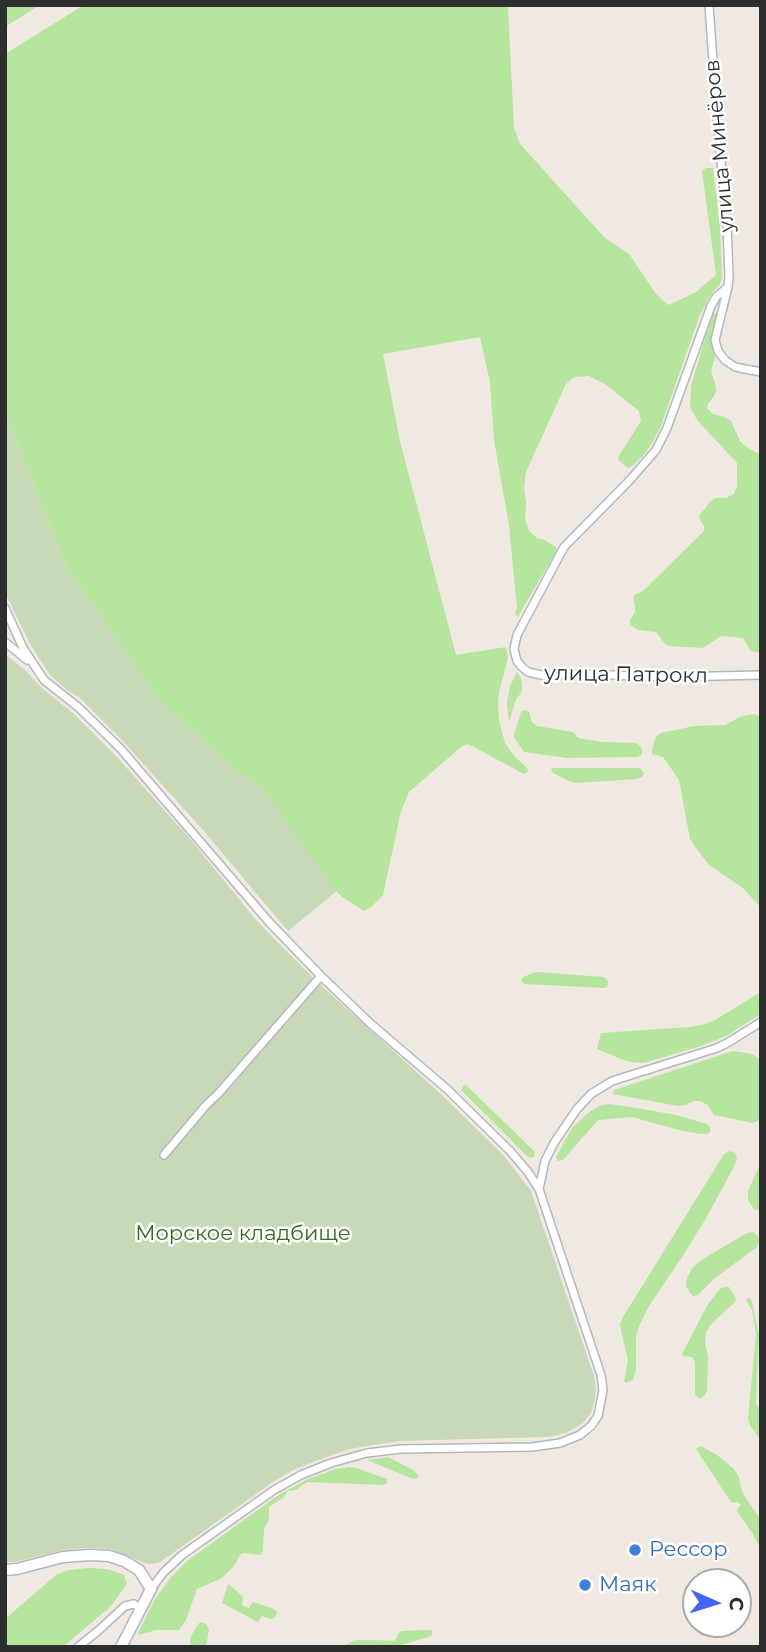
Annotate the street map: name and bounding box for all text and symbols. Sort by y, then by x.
street label: улица Минёров [700,59,740,233]
street label: улица Патрокл [544,661,708,689]
park label: Морское кладбище [135,1221,351,1247]
place label: Рессор [649,1537,728,1563]
marker: Рессор [627,1542,643,1558]
north arrow [682,1568,752,1638]
place label: Маяк [599,1572,656,1598]
marker: Маяк [577,1577,593,1593]
text: С [725,1597,748,1612]

